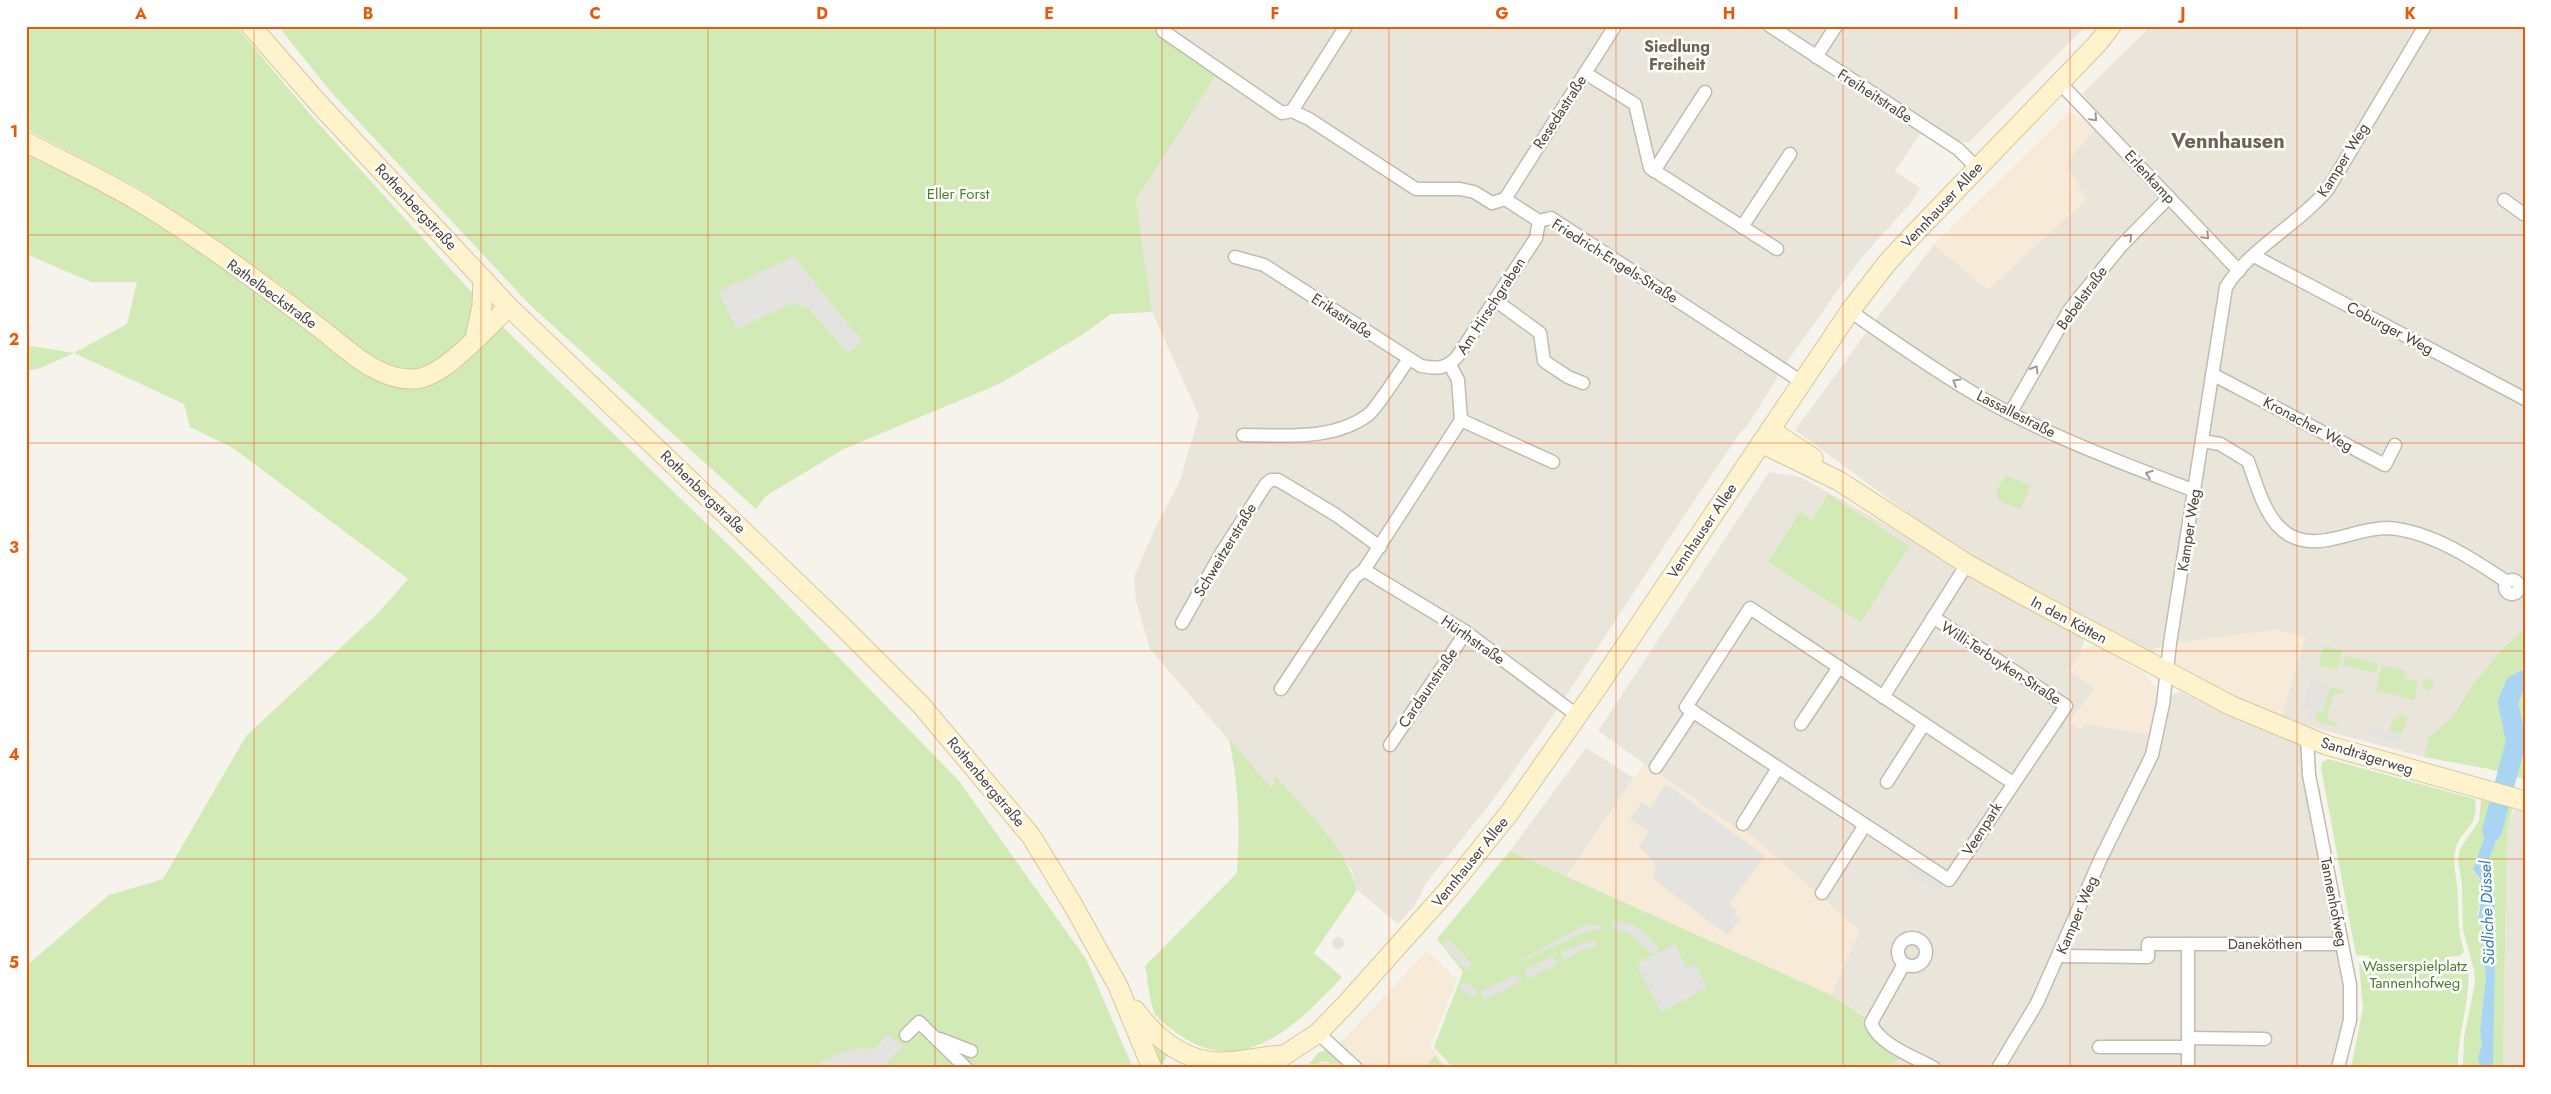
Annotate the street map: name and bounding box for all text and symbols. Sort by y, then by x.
text: A [134,2,147,25]
text: B [363,2,373,25]
text: C [589,2,601,25]
text: D [816,2,828,25]
text: E [1044,2,1054,25]
text: F [1271,2,1279,25]
text: G [1495,2,1509,25]
text: H [1723,2,1735,25]
text: I [1953,2,1959,25]
text: J [2177,2,2186,25]
text: K [2404,2,2416,25]
district label: Siedlung Freiheit [1644,35,1710,76]
street label: Freiheitstraße [1833,64,1917,129]
street label: Resedastraße [1528,71,1592,153]
one-way arrow [2088,112,2097,121]
street label: Kamper Weg [2312,119,2374,201]
text: 1 [10,120,18,143]
district label: Vennhausen [2170,127,2285,156]
street label: Erlenkamp [2119,145,2181,209]
street label: Vennhauser Allee [1896,157,1988,253]
street label: Rothenbergstraße [370,159,462,256]
park label: Eller Forst [927,183,990,205]
street label: Friedrich-Engels-Straße [1548,213,1683,309]
one-way arrow [2200,230,2209,239]
one-way arrow [2123,234,2132,243]
street label: Am Hirschgraben [1451,253,1531,359]
street label: Rathelbeckstraße [222,254,322,334]
street label: Bebelstraße [2051,261,2113,334]
street label: Erikastraße [1307,288,1377,344]
street label: Coburger Weg [2343,296,2437,360]
text: 2 [9,328,19,351]
one-way arrow [2028,366,2038,375]
one-way arrow [1952,378,1961,388]
street label: Lassallestraße [1973,385,2060,443]
street label: Kronacher Weg [2259,391,2357,457]
street label: Rothenbergstraße [655,445,751,539]
one-way arrow [2146,469,2154,479]
street label: Vennhauser Allee [1662,479,1742,583]
street label: Kamper Weg [2172,487,2206,573]
street label: Schweitzerstraße [1188,499,1262,601]
text: 3 [9,536,19,559]
street label: In den Kötten [2027,591,2111,649]
street label: Hürthstraße [1437,610,1510,670]
street label: Willi-Terbuyken-Straße [1936,616,2066,710]
street label: Cardaunstraße [1393,643,1463,732]
street label: Sandträgerweg [2318,731,2416,781]
street label: Rothenbergstraße [942,732,1030,832]
text: 4 [8,743,20,766]
street label: Veenpark [1957,798,2008,860]
street label: Vennhauser Allee [1427,812,1514,912]
street label: Tannenhofweg [2315,855,2353,949]
water label: Südliche Düssel [2474,859,2500,966]
street label: Kamper Weg [2051,872,2103,958]
street label: Daneköthen [2228,933,2302,955]
text: 5 [9,951,19,974]
park label: Wasserspielplatz Tannenhofweg [2363,955,2468,994]

